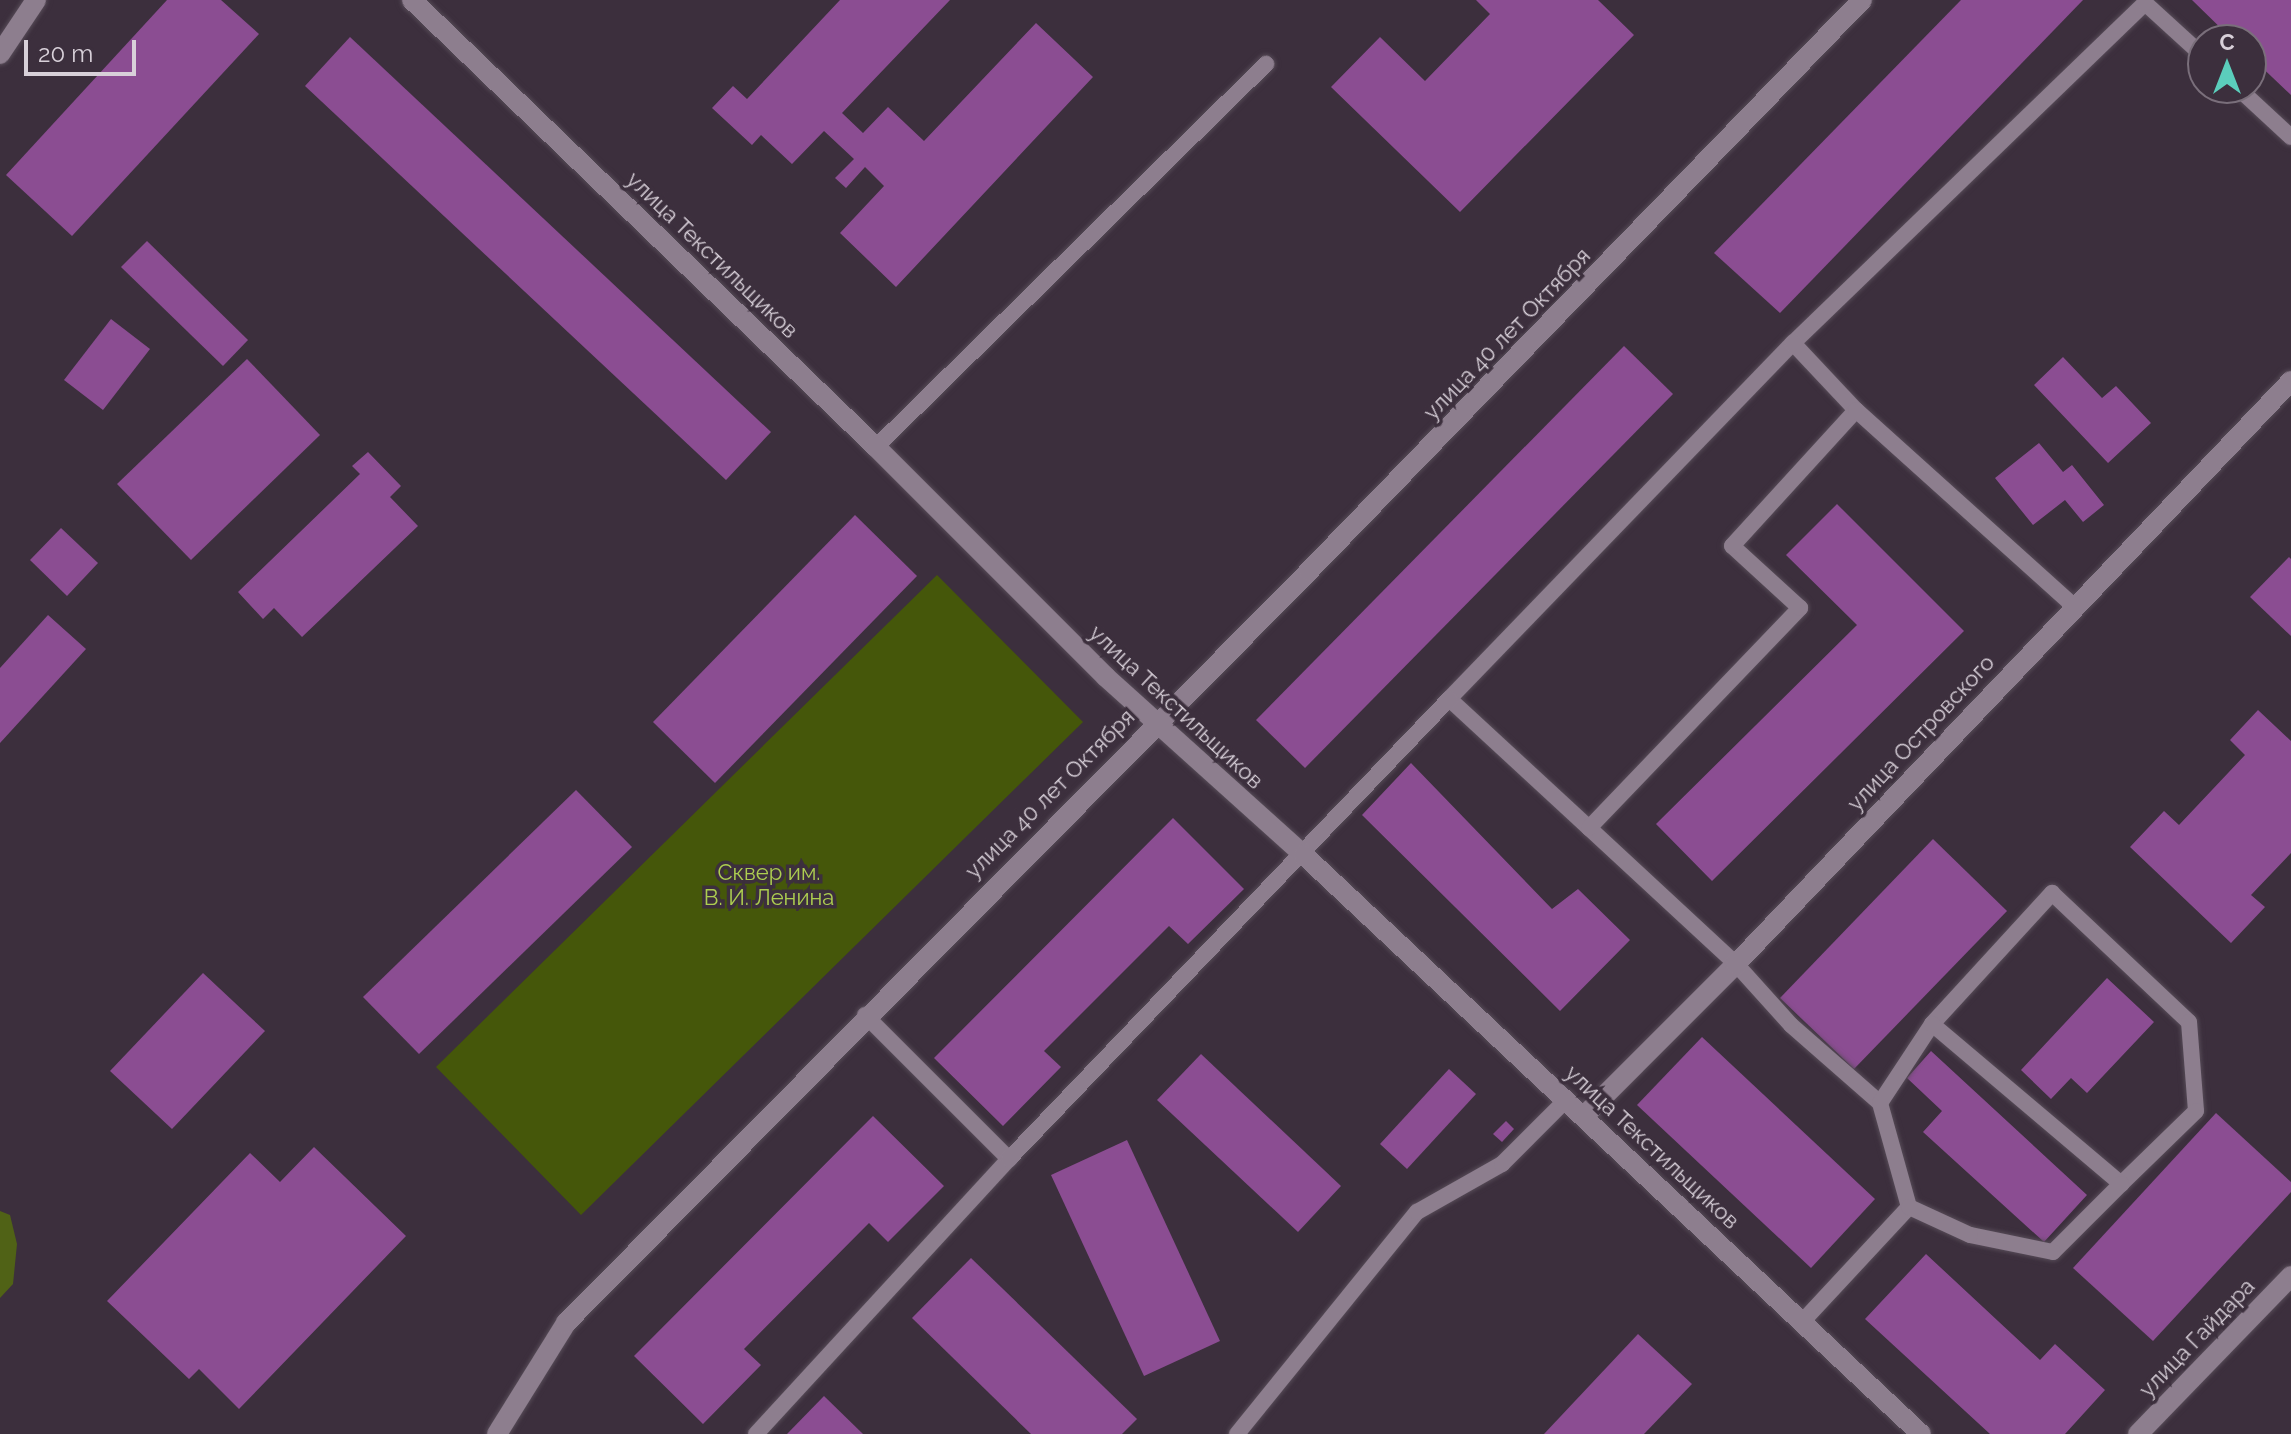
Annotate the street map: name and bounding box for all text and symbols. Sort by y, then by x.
scale bar [28,24,140,74]
north arrow [2187,24,2267,104]
text: С [2219,29,2235,55]
text: 20 m [38,39,93,68]
street label: улица Текстильщиков [621,166,803,344]
street label: улица 40 лет Октября [1418,243,1596,425]
street label: улица Текстильщиков [1083,619,1269,795]
street label: улица Островского [1842,650,2000,816]
street label: улица 40 лет Октября [960,704,1140,884]
park label: Сквер им. В. И. Ленина [704,859,834,910]
street label: улица Текстильщиков [1559,1059,1745,1235]
street label: улица Гайдара [2134,1273,2260,1403]

